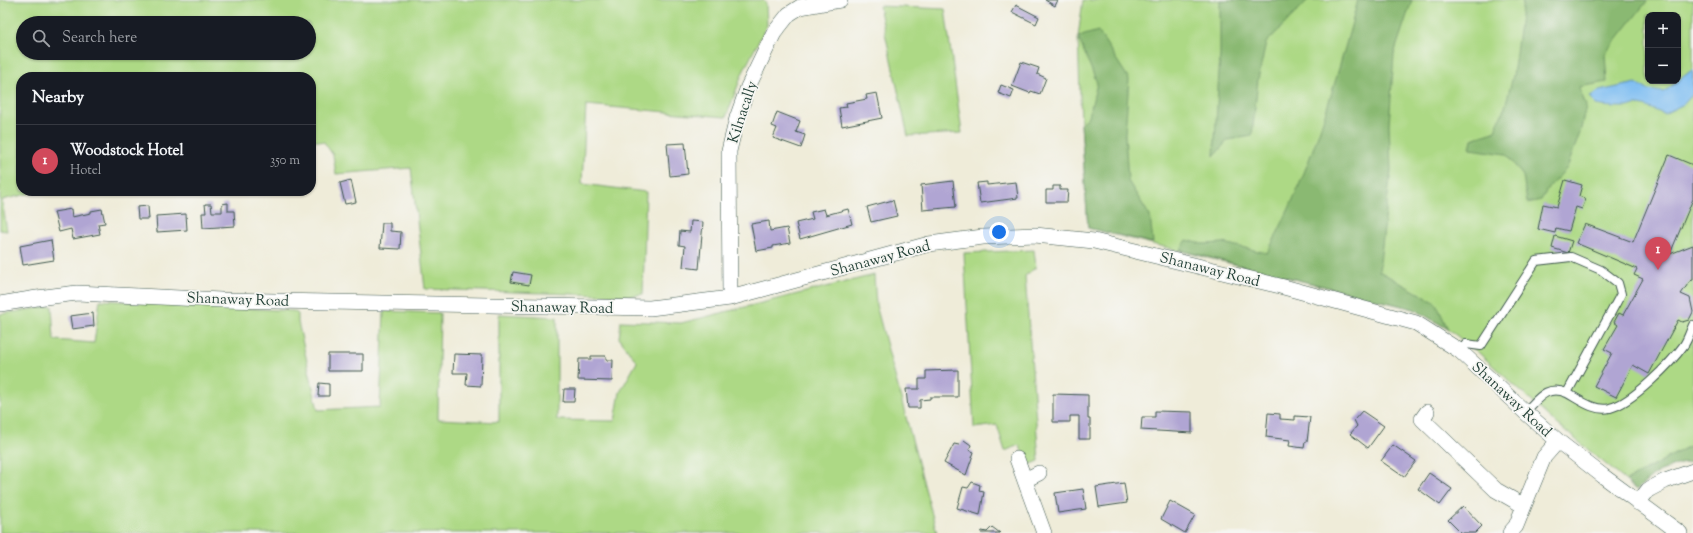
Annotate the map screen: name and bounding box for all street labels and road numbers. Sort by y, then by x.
street label: Kilnacally [724,78,764,146]
street label: Shanaway Road [828,236,933,283]
street label: Shanaway Road [1157,248,1262,293]
street label: Shanaway Road [186,288,290,313]
street label: Shanaway Road [511,297,614,320]
street label: Shanaway Road [1466,357,1556,443]

